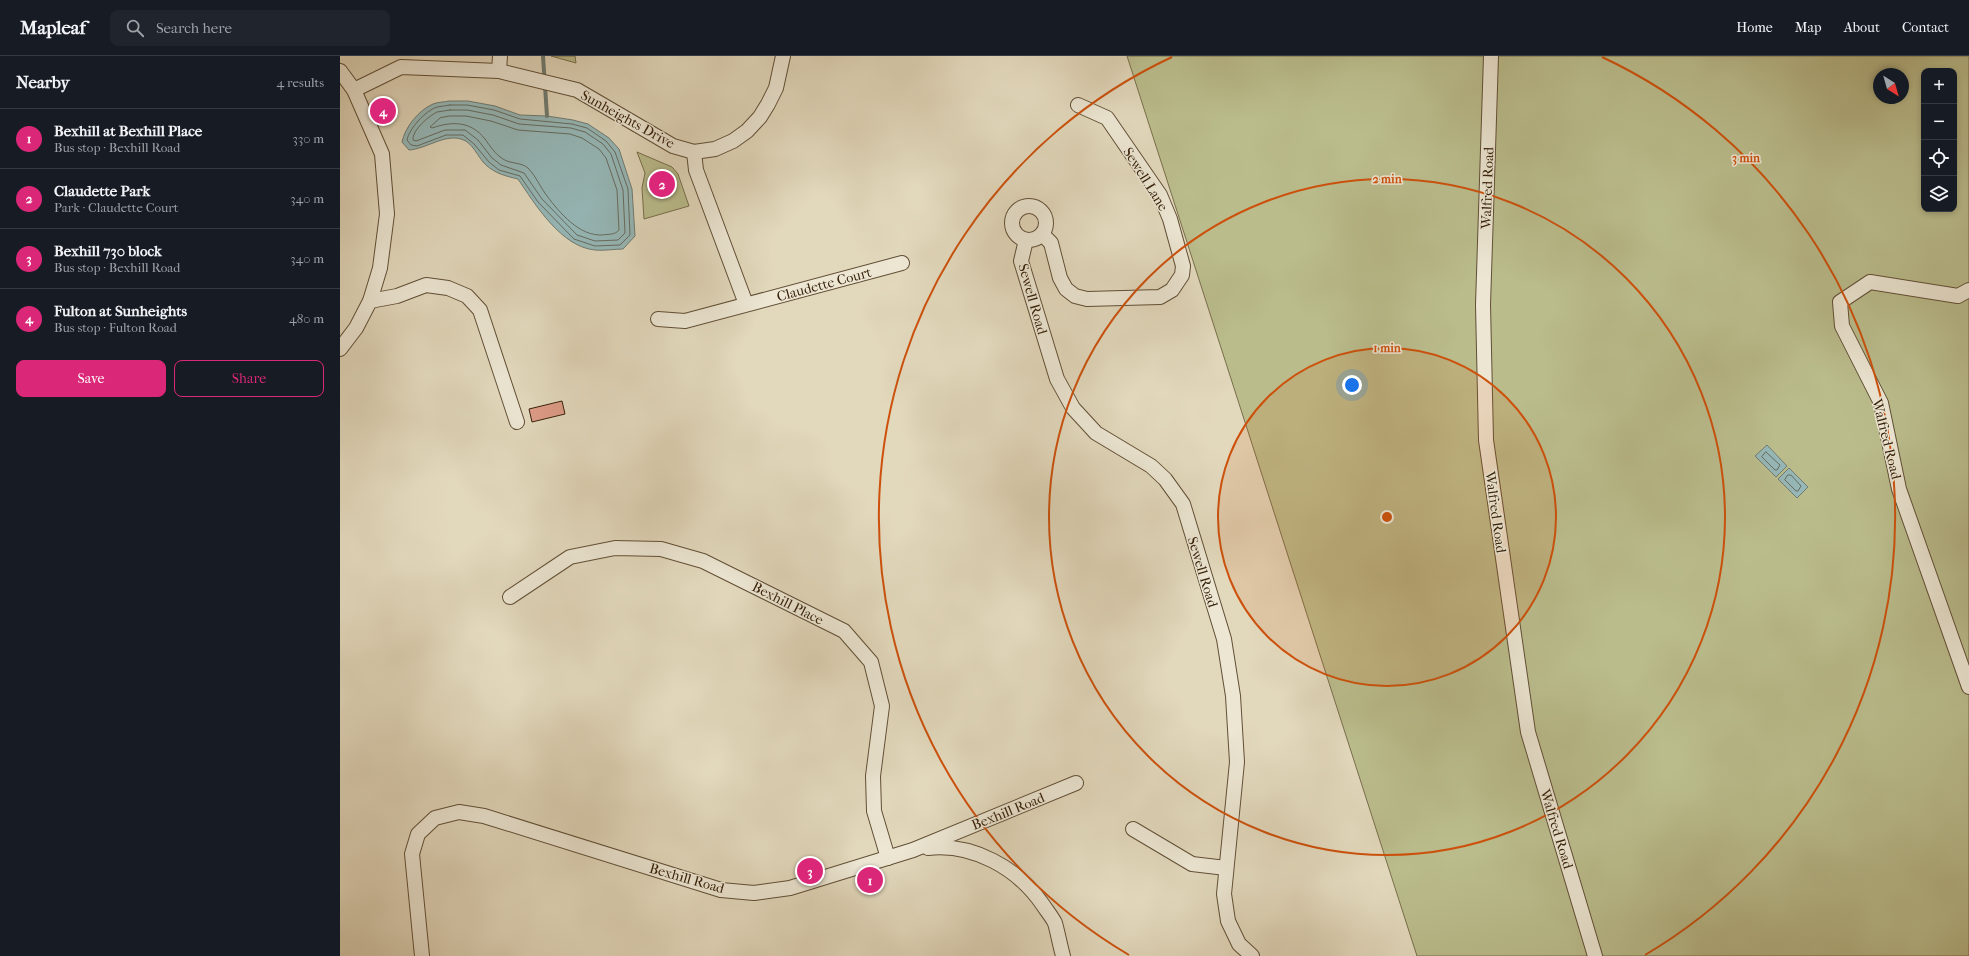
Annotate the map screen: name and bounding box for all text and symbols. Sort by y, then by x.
search box [110,10,390,46]
text: Mapleaf [20,17,86,39]
icon: search [124,17,146,39]
text: Search here [156,19,232,37]
text: Home [1736,19,1773,36]
text: Map [1795,19,1822,36]
text: About [1844,19,1880,36]
text: Contact [1902,19,1949,36]
north arrow [1873,68,1909,104]
map controls [1921,68,1957,212]
button: + [1921,68,1957,104]
text: Nearby [16,72,70,92]
text: 4 results [277,75,324,90]
street label: Sunheights Drive [578,87,678,152]
pin: 4 [370,96,396,126]
button: − [1921,104,1957,140]
text: Bexhill at Bexhill Place [54,122,202,140]
text: 1 [27,131,31,146]
text: 330 m [293,131,324,146]
text: Bus stop · Bexhill Road [54,140,180,155]
button: locate [1921,140,1957,176]
street label: Sewell Lane [1119,144,1172,214]
street label: Walfred Road [1478,146,1497,230]
text: 3 min [1732,151,1761,166]
pin: 2 [649,169,675,199]
text: 2 min [1372,172,1403,186]
button: layers [1921,176,1957,212]
text: Claudette Park [54,182,150,200]
text: 2 [26,191,32,206]
text: 340 m [290,191,324,206]
text: Park · Claudette Court [54,200,179,215]
text: Bexhill 730 block [54,242,162,260]
text: 3 [26,251,32,266]
text: 340 m [290,251,324,266]
text: Bus stop · Bexhill Road [54,260,180,275]
street label: Sewell Road [1014,262,1051,337]
street label: Claudette Court [775,264,873,305]
text: Fulton at Sunheights [54,302,187,320]
text: 4 [25,311,33,326]
text: 480 m [289,311,324,326]
text: Bus stop · Fulton Road [54,320,177,335]
text: 1 min [1373,341,1402,355]
button: Save [16,360,166,397]
button: Share [174,360,324,397]
your location [1342,375,1362,395]
street label: Walfred Road [1868,396,1905,481]
street label: Walfred Road [1481,469,1510,554]
centre of rings [1380,510,1394,524]
street label: Sewell Road [1184,535,1221,610]
street label: Bexhill Place [749,578,826,629]
street label: Walfred Road [1536,786,1577,871]
street label: Bexhill Road [969,789,1047,834]
pin: 3 [797,856,823,886]
street label: Bexhill Road [647,860,727,897]
pin: 1 [857,865,883,895]

